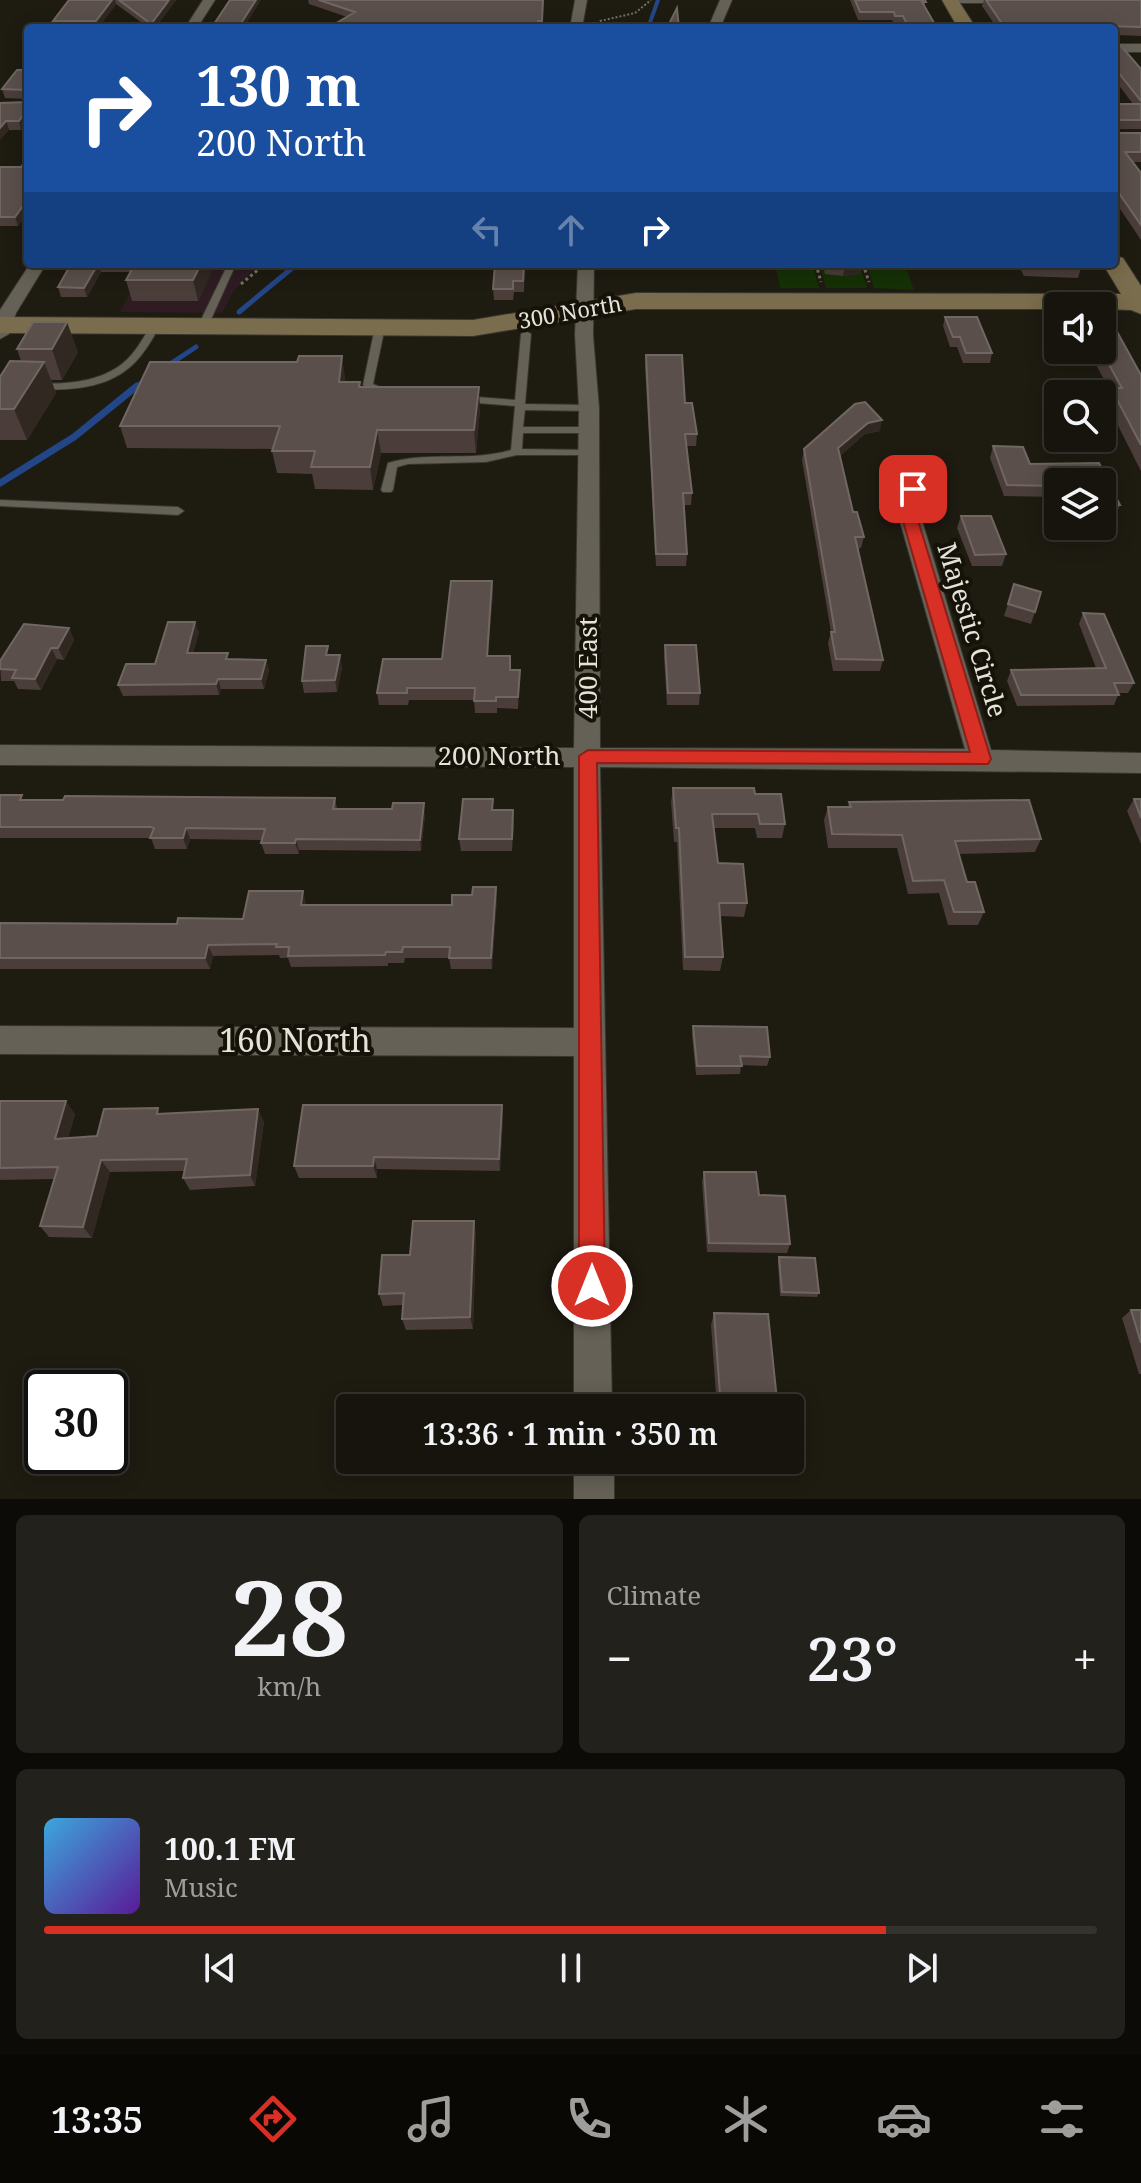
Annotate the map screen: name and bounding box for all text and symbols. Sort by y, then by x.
text: 130 m [196,46,361,122]
icon: right [64,56,168,160]
text: 200 North [196,118,366,167]
icon: left [465,208,509,252]
icon: ahead [549,208,593,252]
icon: right [633,208,677,252]
street label: 300 North [516,287,624,335]
map controls [1044,292,1116,540]
button: sound [1044,292,1116,364]
button: search [1044,380,1116,452]
pin [879,455,947,523]
icon: arrive [891,467,935,511]
button: layers [1044,468,1116,540]
street label: Majestic Circle [929,538,1017,721]
street label: 400 East [569,617,605,719]
street label: 200 North [437,737,561,773]
street label: 160 North [219,1018,371,1061]
position arrow [550,1244,634,1328]
speed limit sign: 30 [24,1370,128,1474]
text: 13:36 · 1 min · 350 m [422,1413,718,1454]
text: 28 [230,1545,348,1686]
text: Climate [607,1577,701,1613]
text: 23° [806,1617,898,1699]
text: − [607,1628,632,1688]
text: + [1072,1628,1097,1688]
text: km/h [257,1668,321,1704]
text: 100.1 FM [164,1828,296,1869]
text: Music [164,1869,238,1905]
icon: previous [198,1946,242,1990]
icon: pause [549,1946,593,1990]
icon: next [900,1946,944,1990]
icon: directions [245,2091,301,2147]
icon: music [403,2091,459,2147]
icon: phone [561,2091,617,2147]
icon: climate [718,2091,774,2147]
icon: car [876,2091,932,2147]
icon: filters [1034,2091,1090,2147]
text: 13:35 [51,2095,143,2144]

